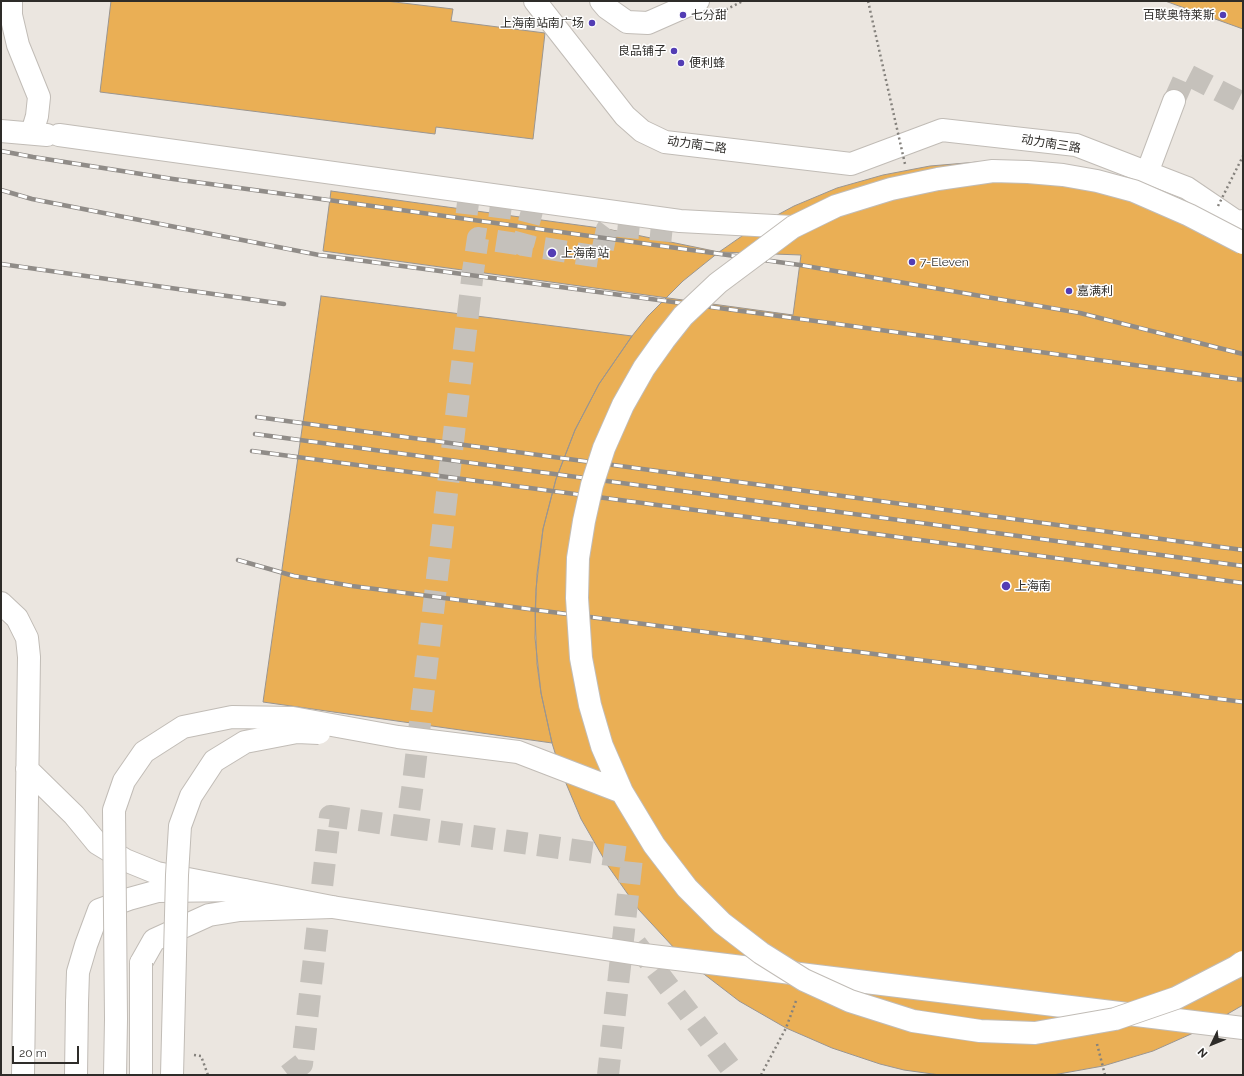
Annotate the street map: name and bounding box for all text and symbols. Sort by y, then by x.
place label: 七分甜 [691,8,727,22]
place label: 百联奥特莱斯 [1143,8,1215,22]
marker: 七分甜 [678,10,688,20]
marker: 百联奥特莱斯 [1218,10,1228,20]
place label: 上海南站南广场 [500,16,584,30]
marker: 上海南站南广场 [587,18,597,28]
place label: 良品铺子 [618,44,666,58]
marker: 良品铺子 [669,46,679,56]
place label: 便利蜂 [689,56,725,70]
marker: 便利蜂 [676,58,686,68]
street label: 动力南三路 [1020,132,1082,156]
street label: 动力南二路 [666,134,728,156]
place label: 上海南站 [561,246,609,260]
marker: 上海南站 [546,247,558,259]
place label: 7-Eleven [920,255,969,269]
marker: 7-Eleven [907,257,917,267]
place label: 嘉满利 [1077,284,1113,298]
marker: 嘉满利 [1064,286,1074,296]
place label: 上海南 [1015,579,1051,593]
marker: 上海南 [1000,580,1012,592]
north arrow [1192,1024,1232,1064]
scale bar [14,1038,81,1064]
text: N [1195,1045,1210,1060]
text: 20 m [19,1046,47,1060]

